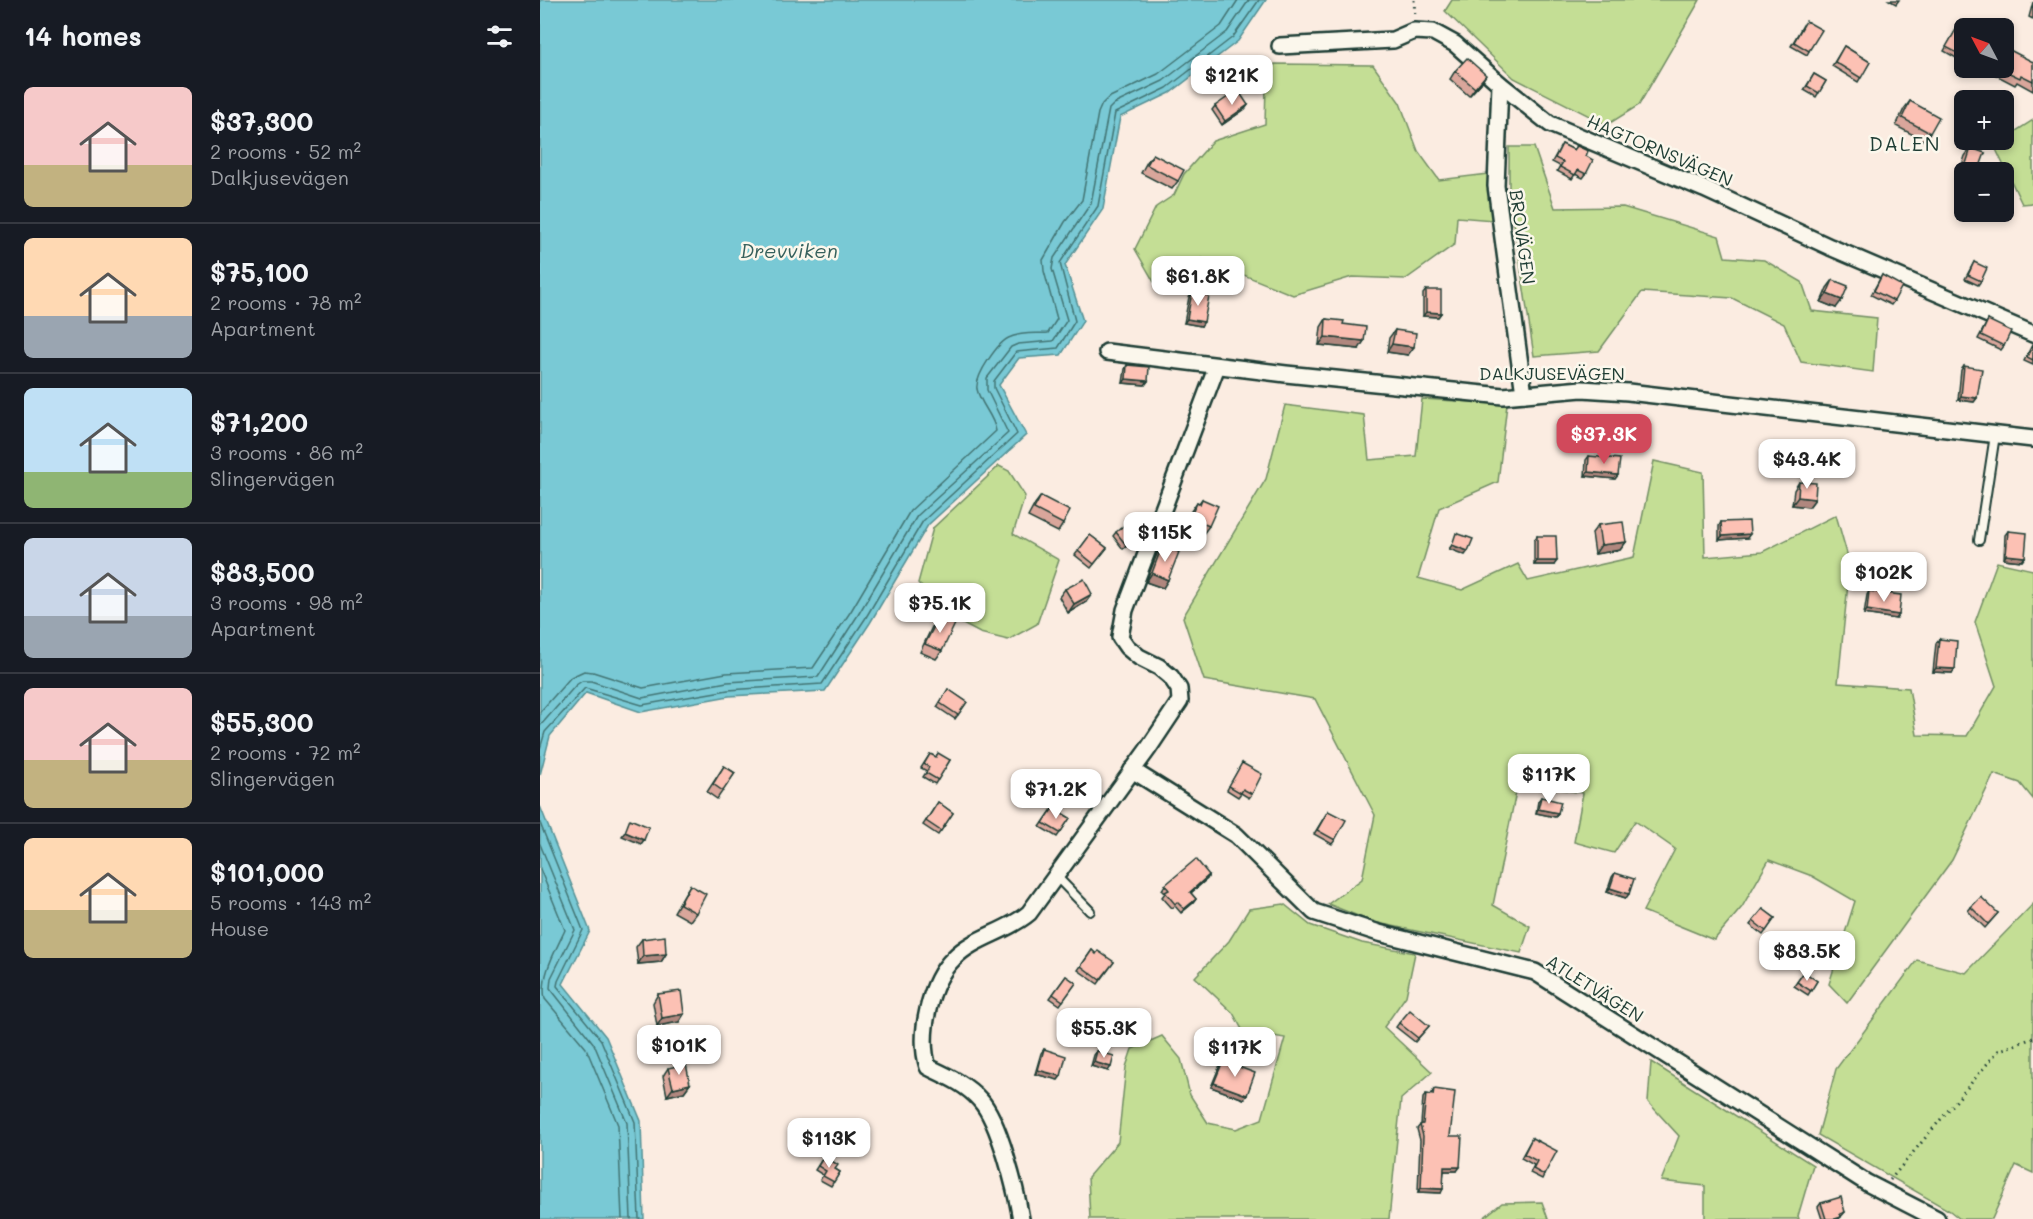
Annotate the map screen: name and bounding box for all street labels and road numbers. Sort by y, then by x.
street label: HAGTORNSVÄGEN [1583,108,1737,192]
street label: BROVÄGEN [1504,188,1542,286]
street label: DALKJUSEVÄGEN [1479,361,1625,385]
street label: ATLETVÄGEN [1542,949,1648,1027]

